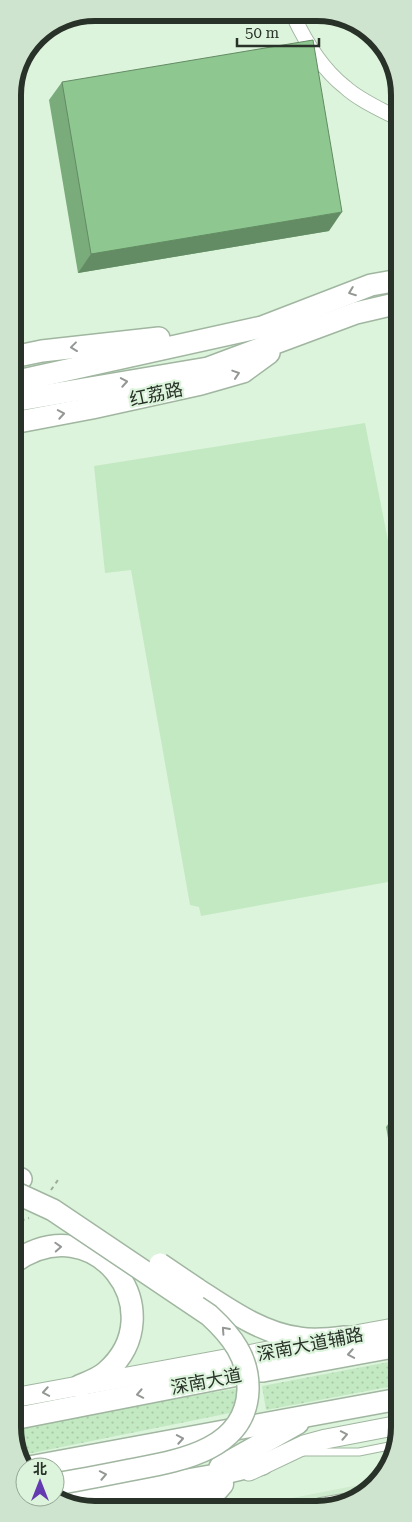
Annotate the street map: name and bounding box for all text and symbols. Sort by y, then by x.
scale bar [237,15,320,47]
text: 50 m [245,24,280,42]
one-way arrow [348,286,357,296]
one-way arrow [70,341,78,352]
one-way arrow [231,370,240,380]
one-way arrow [120,377,128,387]
street label: 红荔路 [127,378,185,410]
one-way arrow [56,410,65,420]
one-way arrow [54,1241,62,1252]
street label: 深南大道辅路 [255,1323,365,1365]
one-way arrow [222,1327,231,1336]
one-way arrow [347,1349,356,1359]
street label: 深南大道 [169,1364,243,1398]
one-way arrow [42,1387,51,1397]
one-way arrow [136,1389,145,1399]
one-way arrow [340,1431,349,1441]
one-way arrow [176,1435,185,1445]
north arrow [15,1457,65,1507]
text: 北 [33,1461,47,1477]
one-way arrow [99,1471,107,1481]

